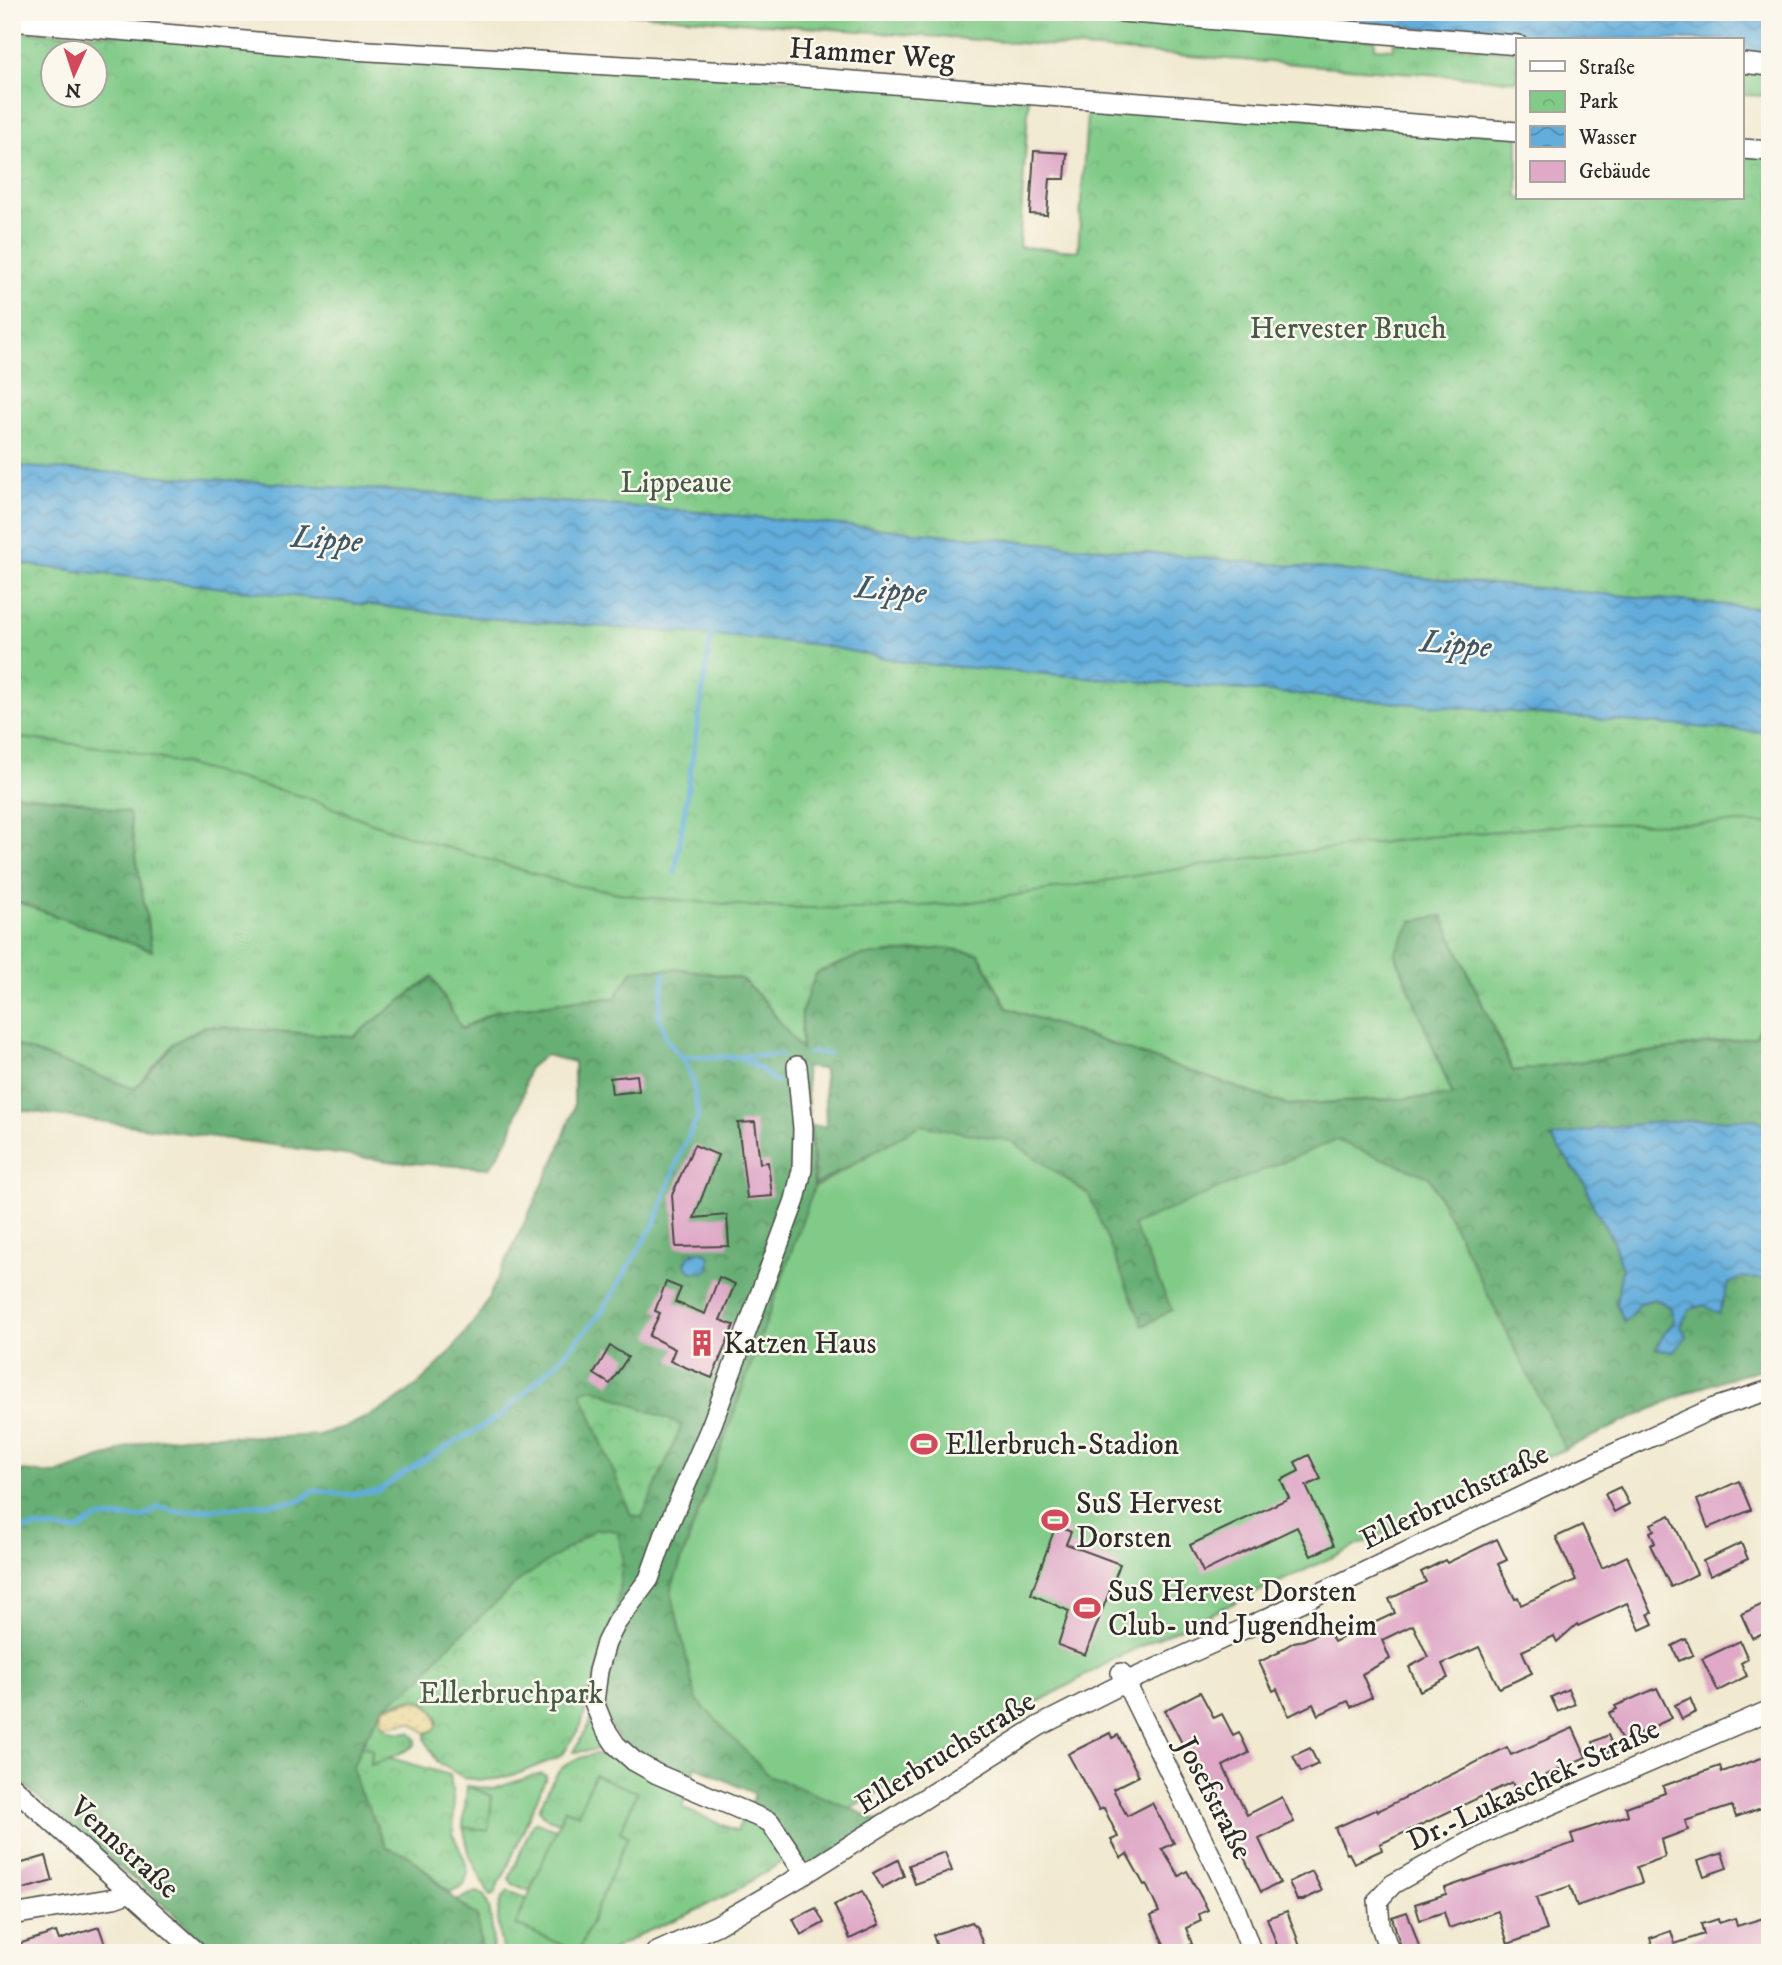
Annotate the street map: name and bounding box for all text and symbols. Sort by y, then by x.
street label: Hammer Weg [788,30,956,79]
north arrow [38,38,108,108]
legend [1516,38,1744,200]
text: Straße [1579,55,1635,81]
text: N [64,78,82,101]
text: Park [1579,89,1619,115]
text: Wasser [1578,125,1637,151]
text: Gebäude [1579,159,1651,185]
park label: Hervester Bruch [1249,311,1447,348]
park label: Lippeaue [620,465,732,502]
water label: Lippe [288,517,365,562]
water label: Lippe [852,568,929,614]
water label: Lippe [1417,622,1494,668]
place label: Katzen Haus [723,1326,876,1363]
building icon: Katzen Haus [687,1328,717,1358]
place label: Ellerbruch-Stadion [945,1427,1180,1464]
sports icon: Ellerbruch-Stadion [909,1429,939,1459]
street label: Ellerbruchstraße [1354,1436,1555,1559]
place label: SuS Hervest Dorsten [1076,1486,1222,1557]
sports icon: SuS Hervest Dorsten [1040,1505,1070,1535]
place label: SuS Hervest Dorsten Club- und Jugendheim [1108,1574,1377,1645]
sports icon: SuS Hervest Dorsten Club- und Jugendheim [1072,1593,1102,1623]
park label: Ellerbruchpark [419,1676,603,1713]
street label: Ellerbruchstraße [849,1683,1043,1823]
street label: Dr.-Lukaschek-Straße [1402,1711,1666,1860]
street label: Josefstraße [1166,1729,1260,1866]
street label: Vennstraße [61,1788,187,1907]

